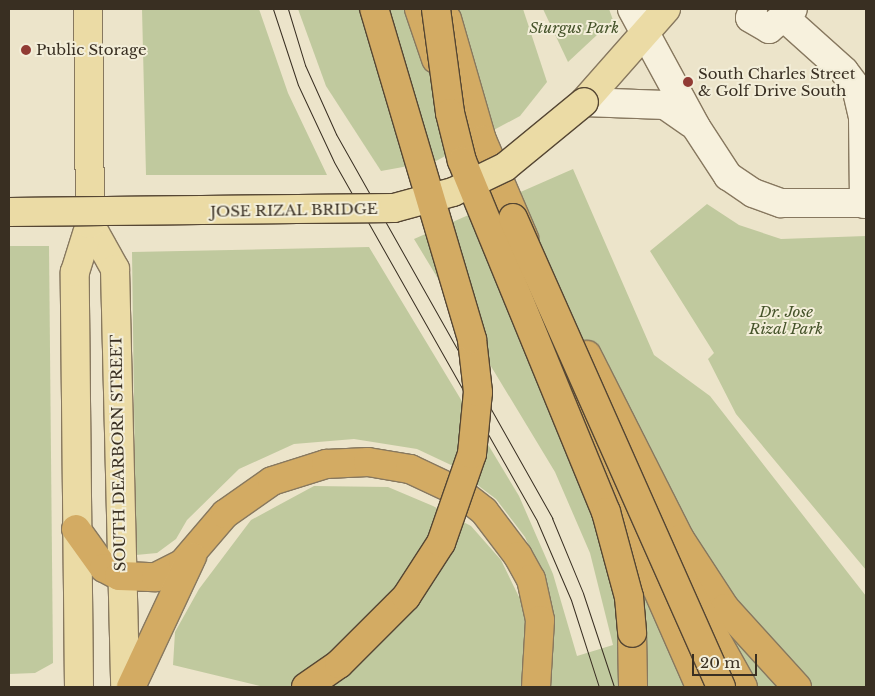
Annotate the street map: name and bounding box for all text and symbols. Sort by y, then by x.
park label: Sturgus Park [529,19,619,37]
place label: Public Storage [36,41,147,59]
marker: Public Storage [20,44,32,56]
place label: South Charles Street & Golf Drive South [698,64,855,99]
marker: South Charles Street & Golf Drive South [682,76,694,88]
street label: JOSE RIZAL BRIDGE [210,200,378,220]
park label: Dr. Jose Rizal Park [749,302,823,337]
street label: SOUTH DEARBORN STREET [107,335,129,571]
scale bar [695,644,760,676]
text: 20 m [700,653,740,672]

